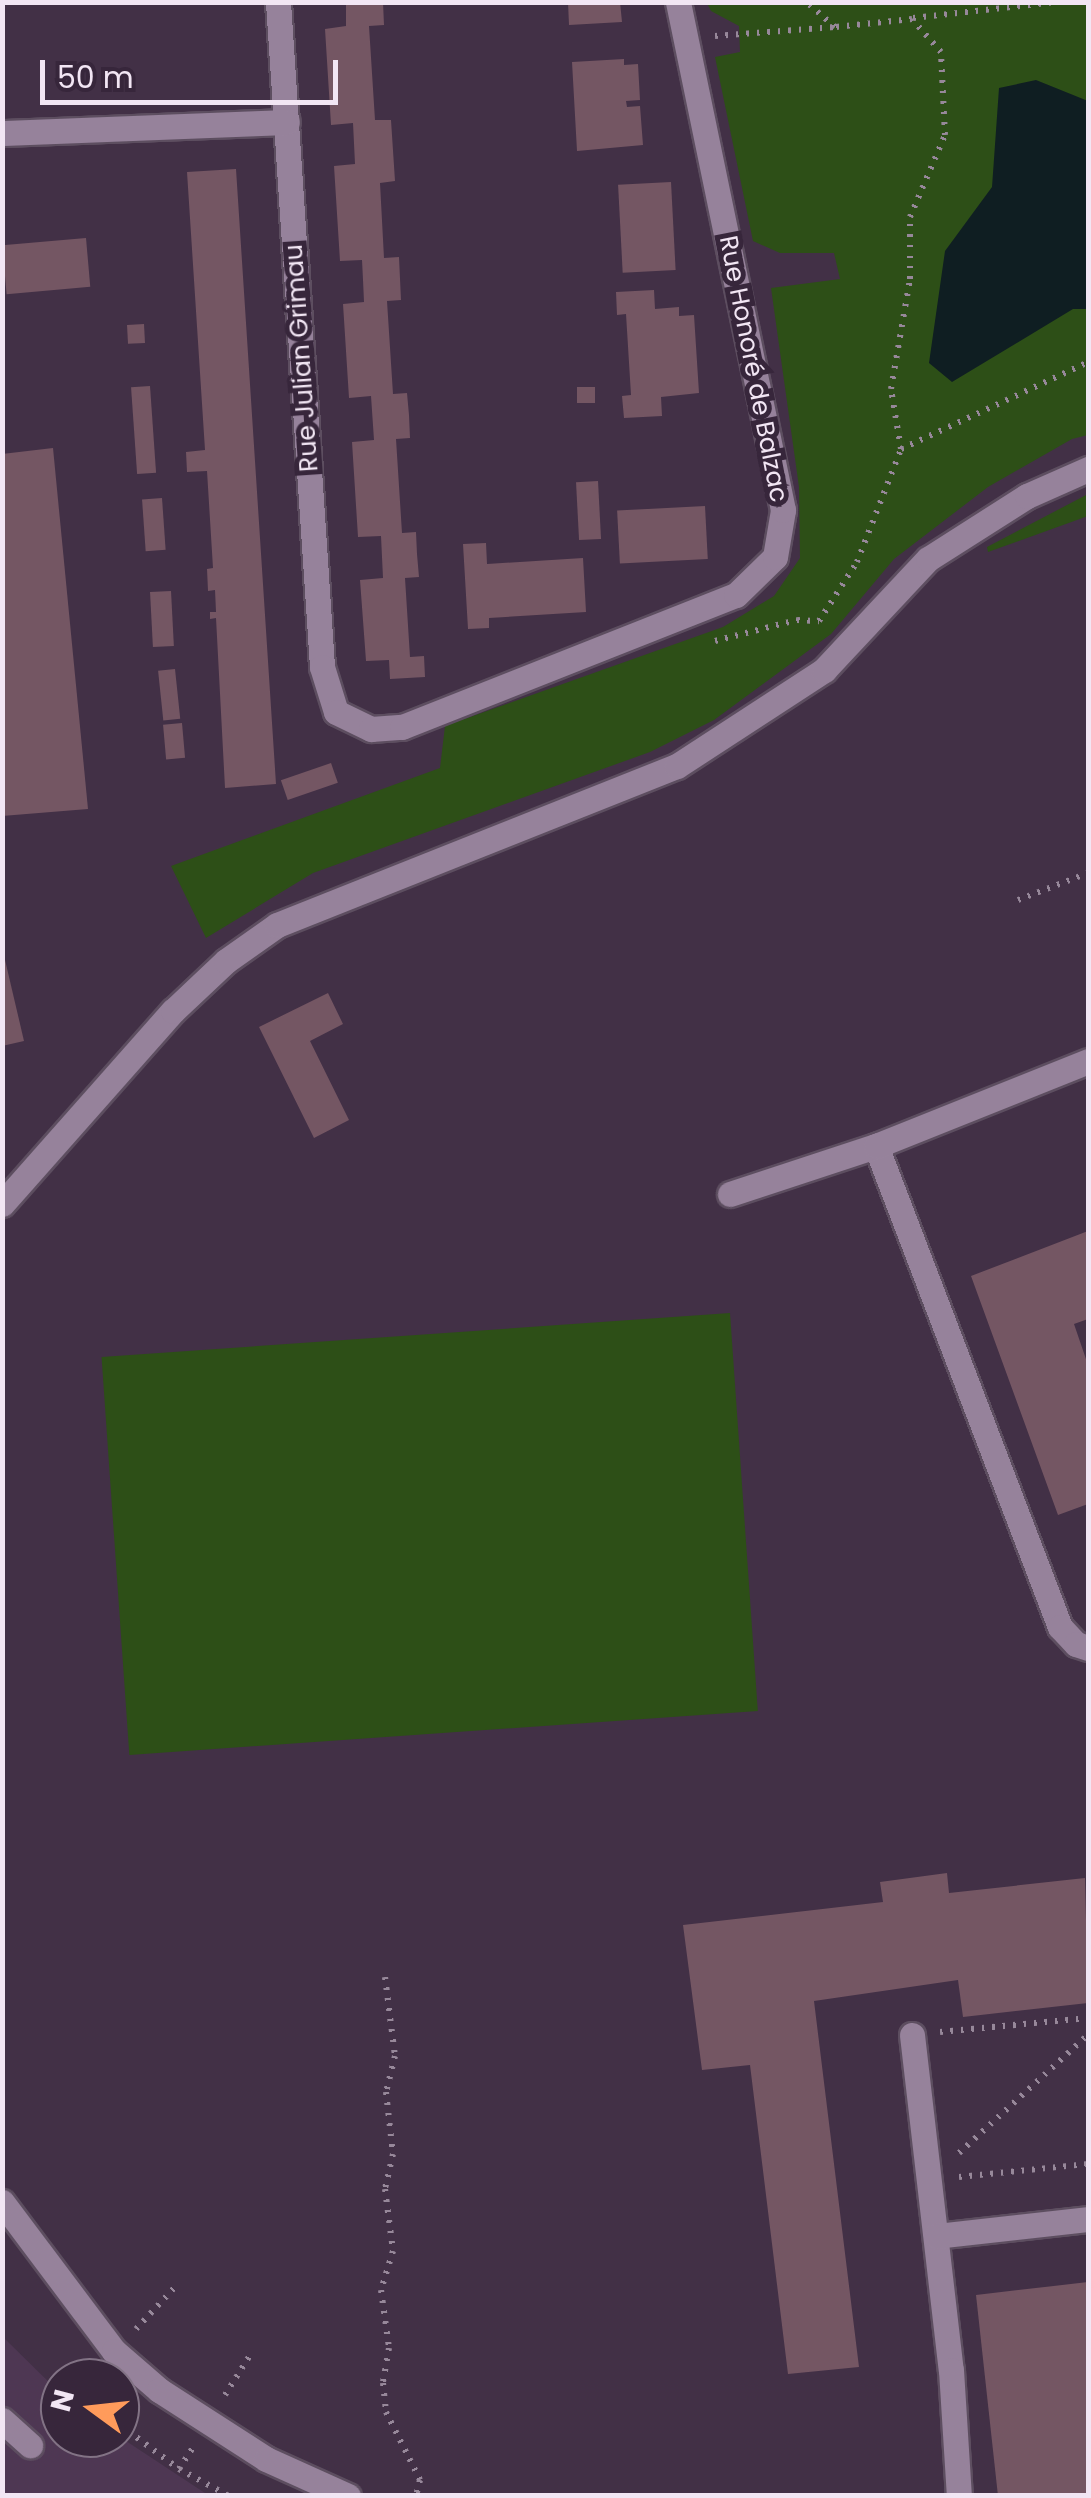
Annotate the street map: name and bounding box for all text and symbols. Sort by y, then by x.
scale bar [45,40,342,102]
text: 50 m [57,56,134,99]
street label: Rue Honoré de Balzac [712,233,794,505]
street label: Rue Julian Grimau [279,243,325,473]
north arrow [40,2358,140,2458]
text: N [41,2385,84,2416]

